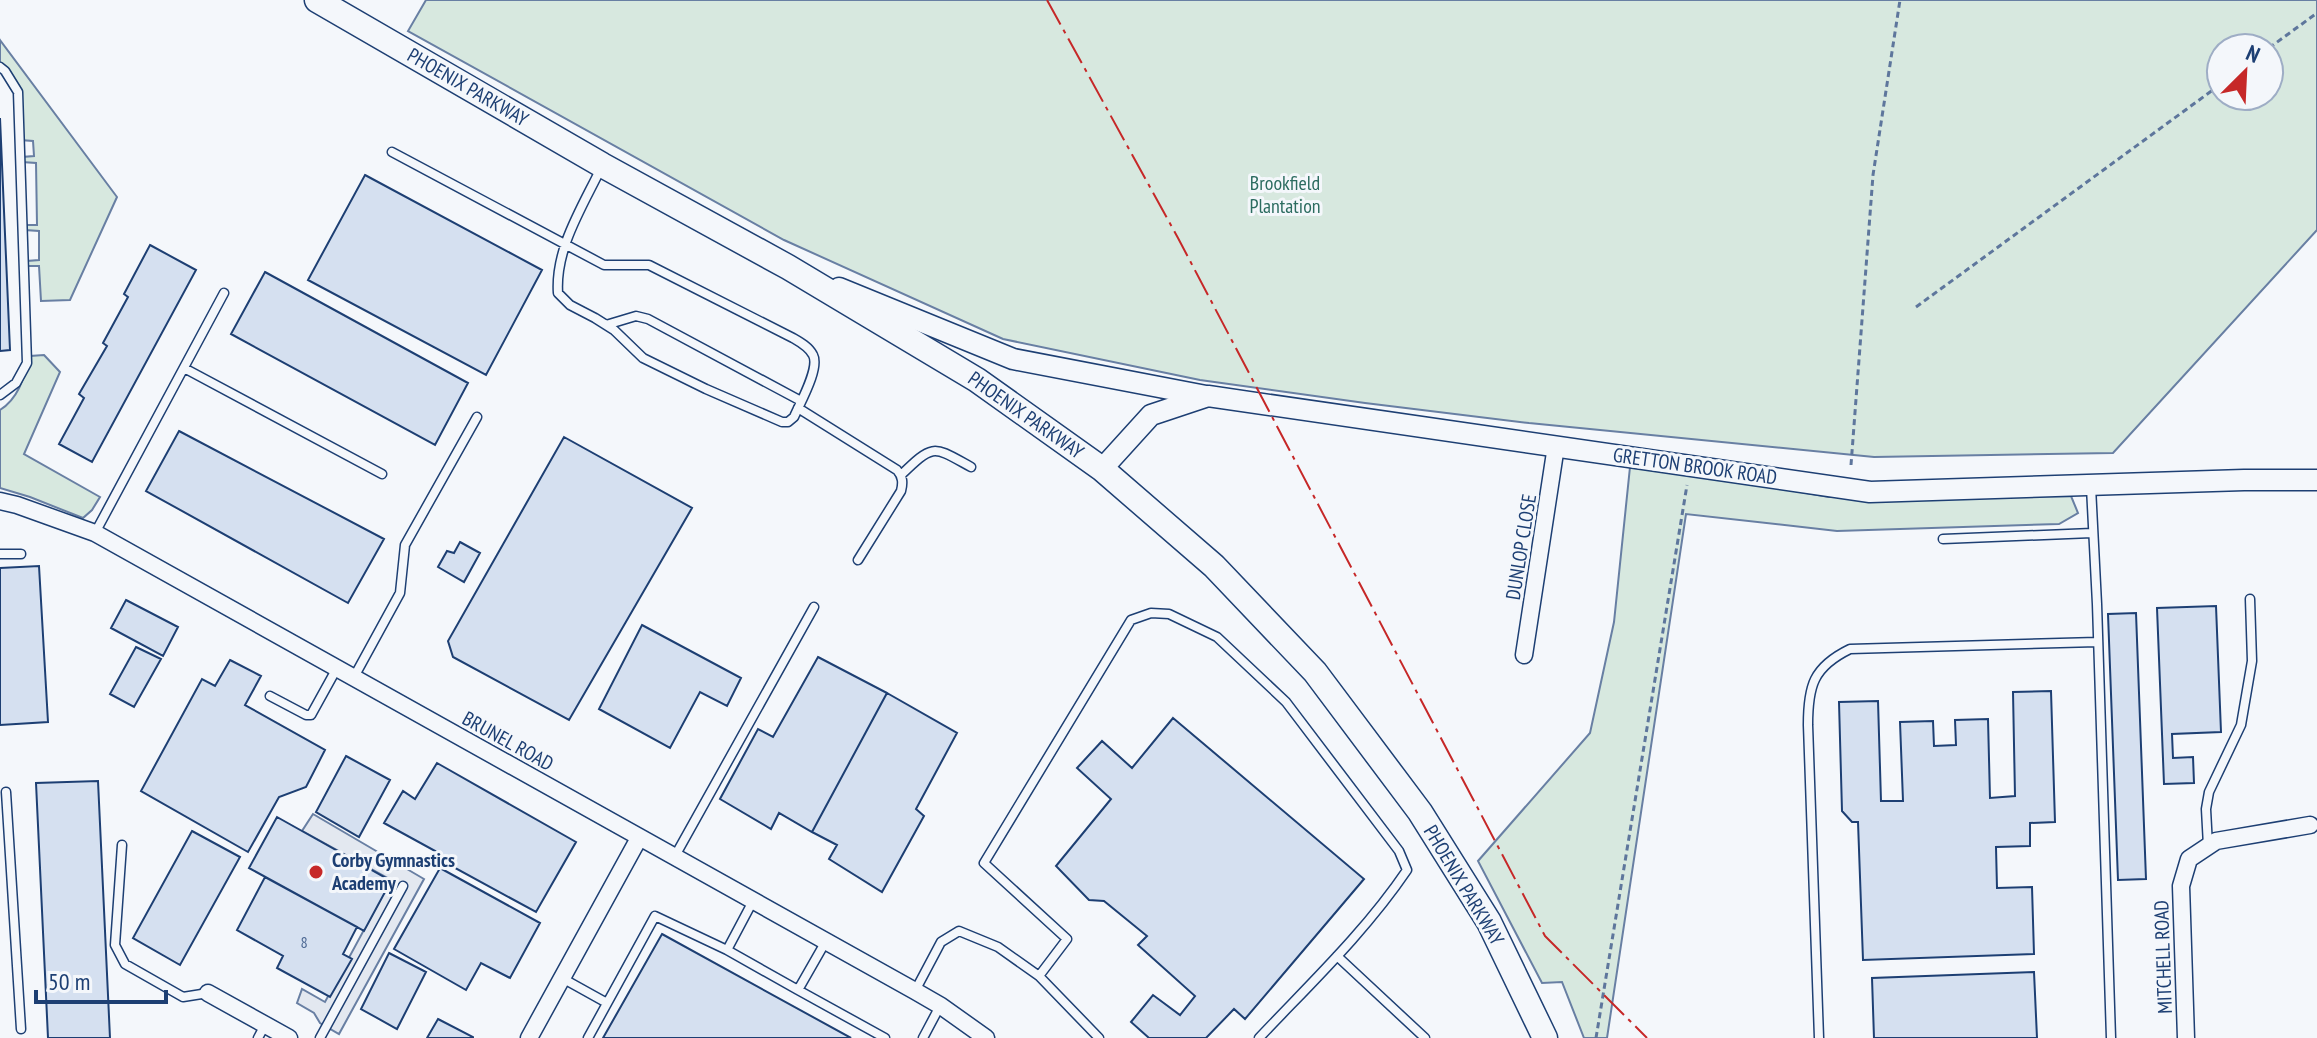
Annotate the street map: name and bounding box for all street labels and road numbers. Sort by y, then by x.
street label: PHOENIX PARKWAY [403,42,533,132]
street label: PHOENIX PARKWAY [963,365,1089,465]
street label: GRETTON BROOK ROAD [1611,442,1779,490]
street label: DUNLOP CLOSE [1500,492,1542,602]
street label: BRUNEL ROAD [458,705,558,777]
street label: PHOENIX PARKWAY [1418,820,1510,950]
street label: MITCHELL ROAD [2148,900,2178,1014]

